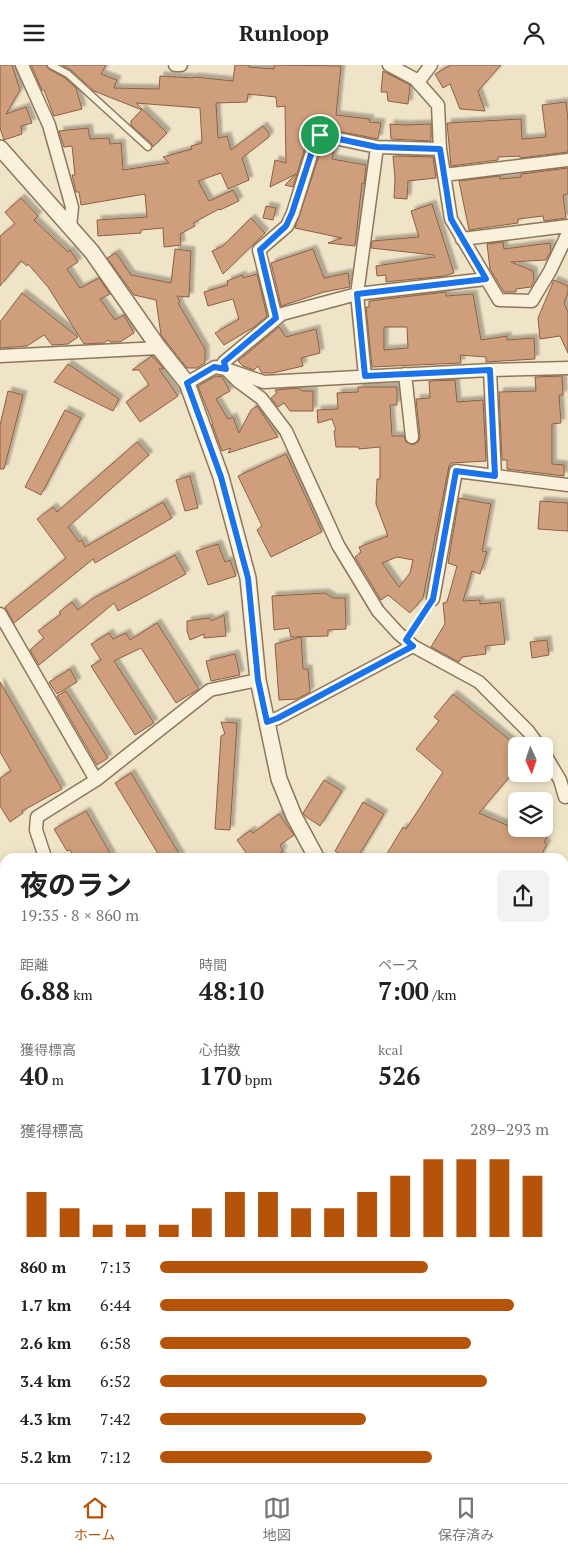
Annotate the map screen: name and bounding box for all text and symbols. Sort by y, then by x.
text: Runloop [239,18,329,47]
icon: menu [20,19,48,47]
icon: person [520,19,548,47]
pin [299,114,341,156]
icon: arrive [306,121,334,149]
north arrow [508,737,552,783]
map controls [508,737,553,837]
button: layers [508,792,553,837]
text: 夜のラン [20,866,132,903]
button: share [497,870,549,922]
text: 19:35 · 8 × 860 m [20,904,139,926]
text: 距離 [20,955,48,974]
text: 時間 [199,955,227,974]
text: ペース [378,955,419,974]
text: 6.88 [20,974,70,1007]
text: 48:10 [199,974,264,1007]
text: 7:00 [378,974,429,1007]
text: km [70,985,93,1004]
text: /km [429,985,456,1004]
text: 獲得標高 [20,1040,76,1059]
text: 心拍数 [199,1040,241,1059]
text: kcal [378,1040,403,1059]
text: 40 [20,1059,48,1092]
text: 170 [199,1059,241,1092]
text: 526 [378,1059,420,1092]
text: m [48,1070,64,1089]
text: bpm [241,1070,272,1089]
text: 289–293 m [470,1118,549,1140]
text: 獲得標高 [20,1120,84,1142]
text: 860 m [20,1256,66,1278]
text: 7:13 [100,1256,131,1278]
text: 1.7 km [20,1294,71,1316]
text: 6:44 [100,1294,131,1316]
text: 2.6 km [20,1332,71,1354]
text: 6:58 [100,1332,131,1354]
text: 3.4 km [20,1370,71,1392]
text: 6:52 [100,1370,131,1392]
text: 4.3 km [20,1408,71,1430]
text: 7:42 [100,1408,131,1430]
text: 5.2 km [20,1446,71,1468]
text: 7:12 [100,1446,131,1468]
tab: ホーム [74,1494,115,1544]
tab: 地図 [263,1494,291,1544]
tab: 保存済み [438,1494,494,1544]

